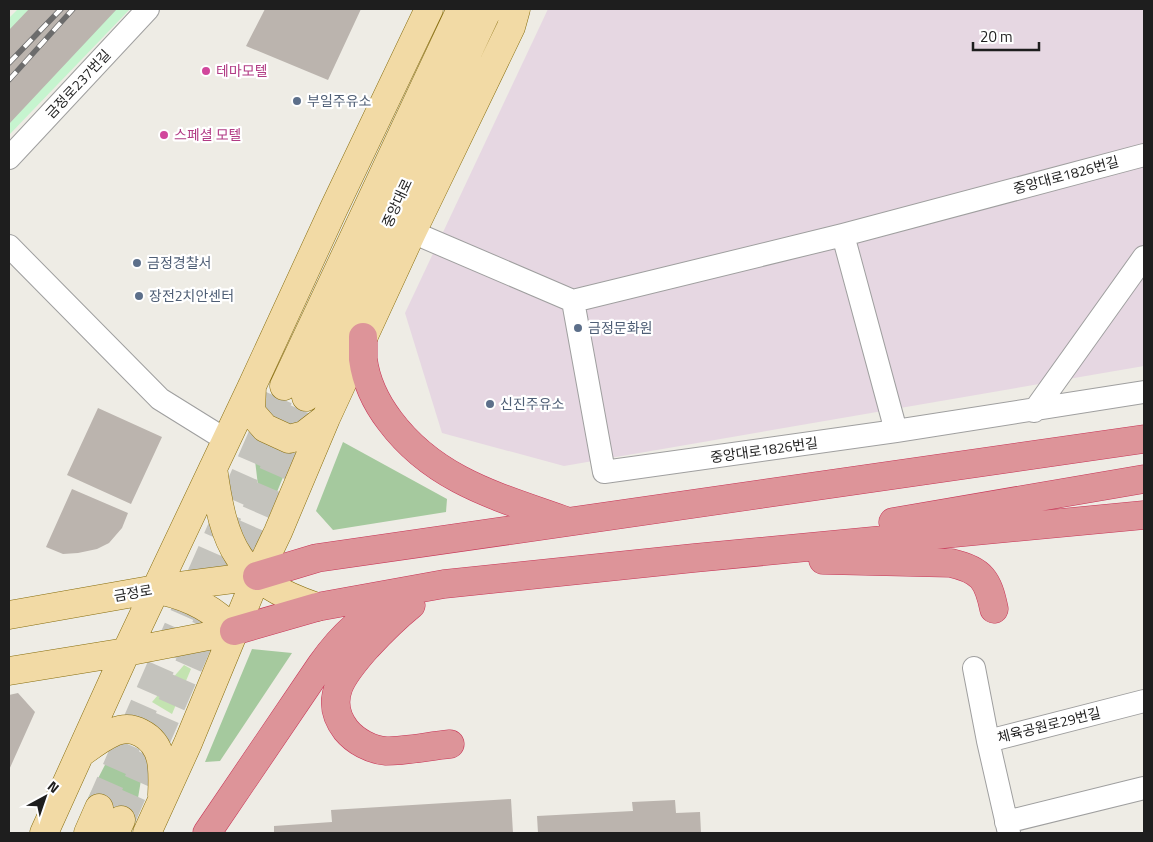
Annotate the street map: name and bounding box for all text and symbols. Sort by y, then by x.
scale bar [973,20,1039,52]
text: 20 m [980,25,1013,48]
street label: 금정로237번길 [40,44,115,123]
place label: 테마모텔 [216,60,268,81]
marker: 테마모텔 [200,65,212,77]
place label: 부일주유소 [307,90,372,111]
marker: 부일주유소 [291,95,303,107]
place label: 스페셜 모텔 [174,124,241,145]
marker: 스페셜 모텔 [158,129,170,141]
street label: 중앙대로1826번길 [1011,150,1121,199]
street label: 중앙대로 [376,175,417,231]
place label: 금정경찰서 [147,252,211,273]
marker: 금정경찰서 [131,257,143,269]
place label: 장전2치안센터 [149,285,234,306]
marker: 장전2치안센터 [133,290,145,302]
place label: 금정문화원 [588,317,652,338]
marker: 금정문화원 [572,322,584,334]
place label: 신진주유소 [500,393,565,414]
marker: 신진주유소 [484,398,496,410]
street label: 중앙대로1826번길 [709,432,819,467]
street label: 금정로 [112,579,154,606]
street label: 체육공원로29번길 [995,702,1103,748]
north arrow [20,772,70,822]
text: N [43,775,64,798]

